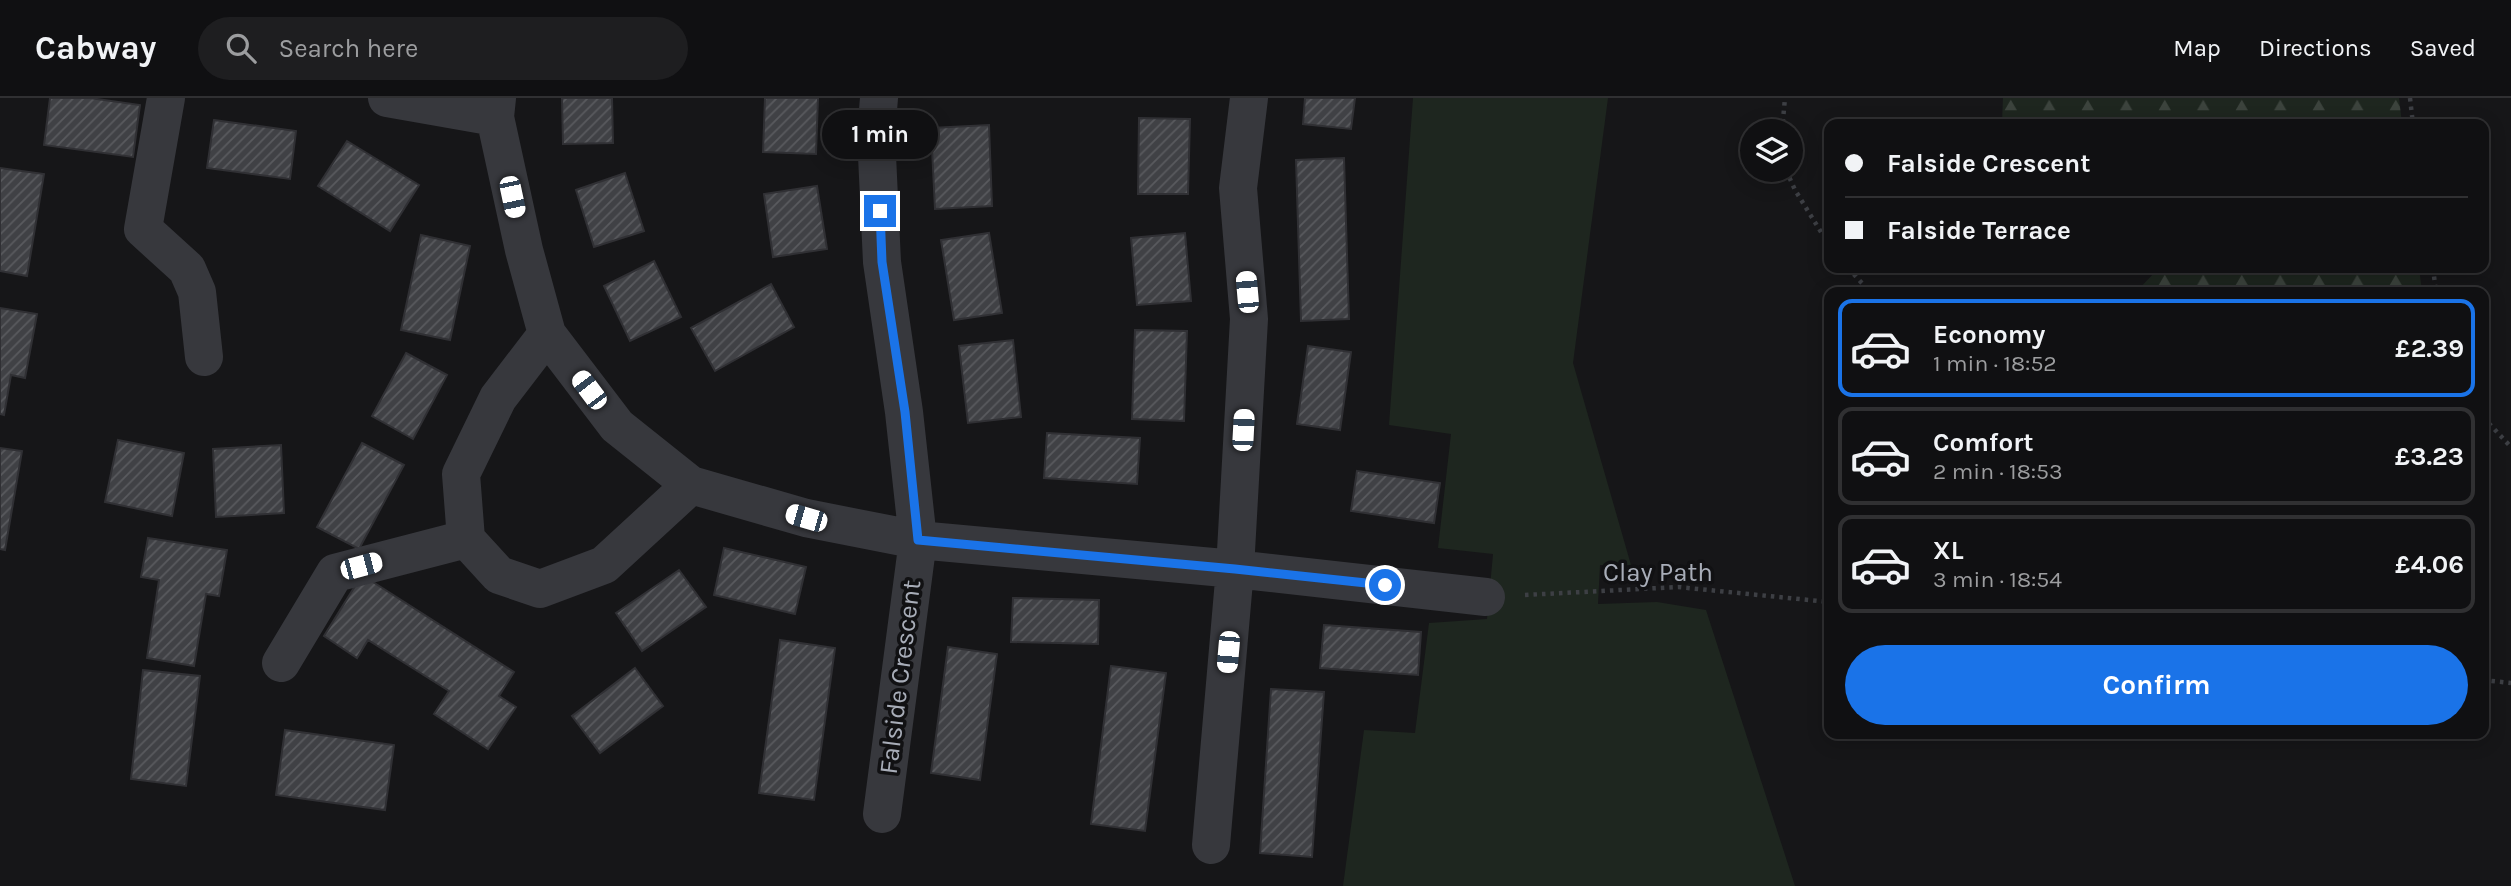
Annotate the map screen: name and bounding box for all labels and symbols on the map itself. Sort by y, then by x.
callout: 1 min [822,109,938,158]
car [498,174,527,220]
route end [864,195,896,227]
car [1235,270,1260,314]
car [568,367,611,413]
car [1232,408,1255,452]
car [783,502,830,534]
car [338,550,385,582]
street label: Clay Path [1603,557,1713,588]
route start [1369,569,1401,601]
street label: Falside Crescent [873,578,927,776]
car [1216,630,1241,674]

